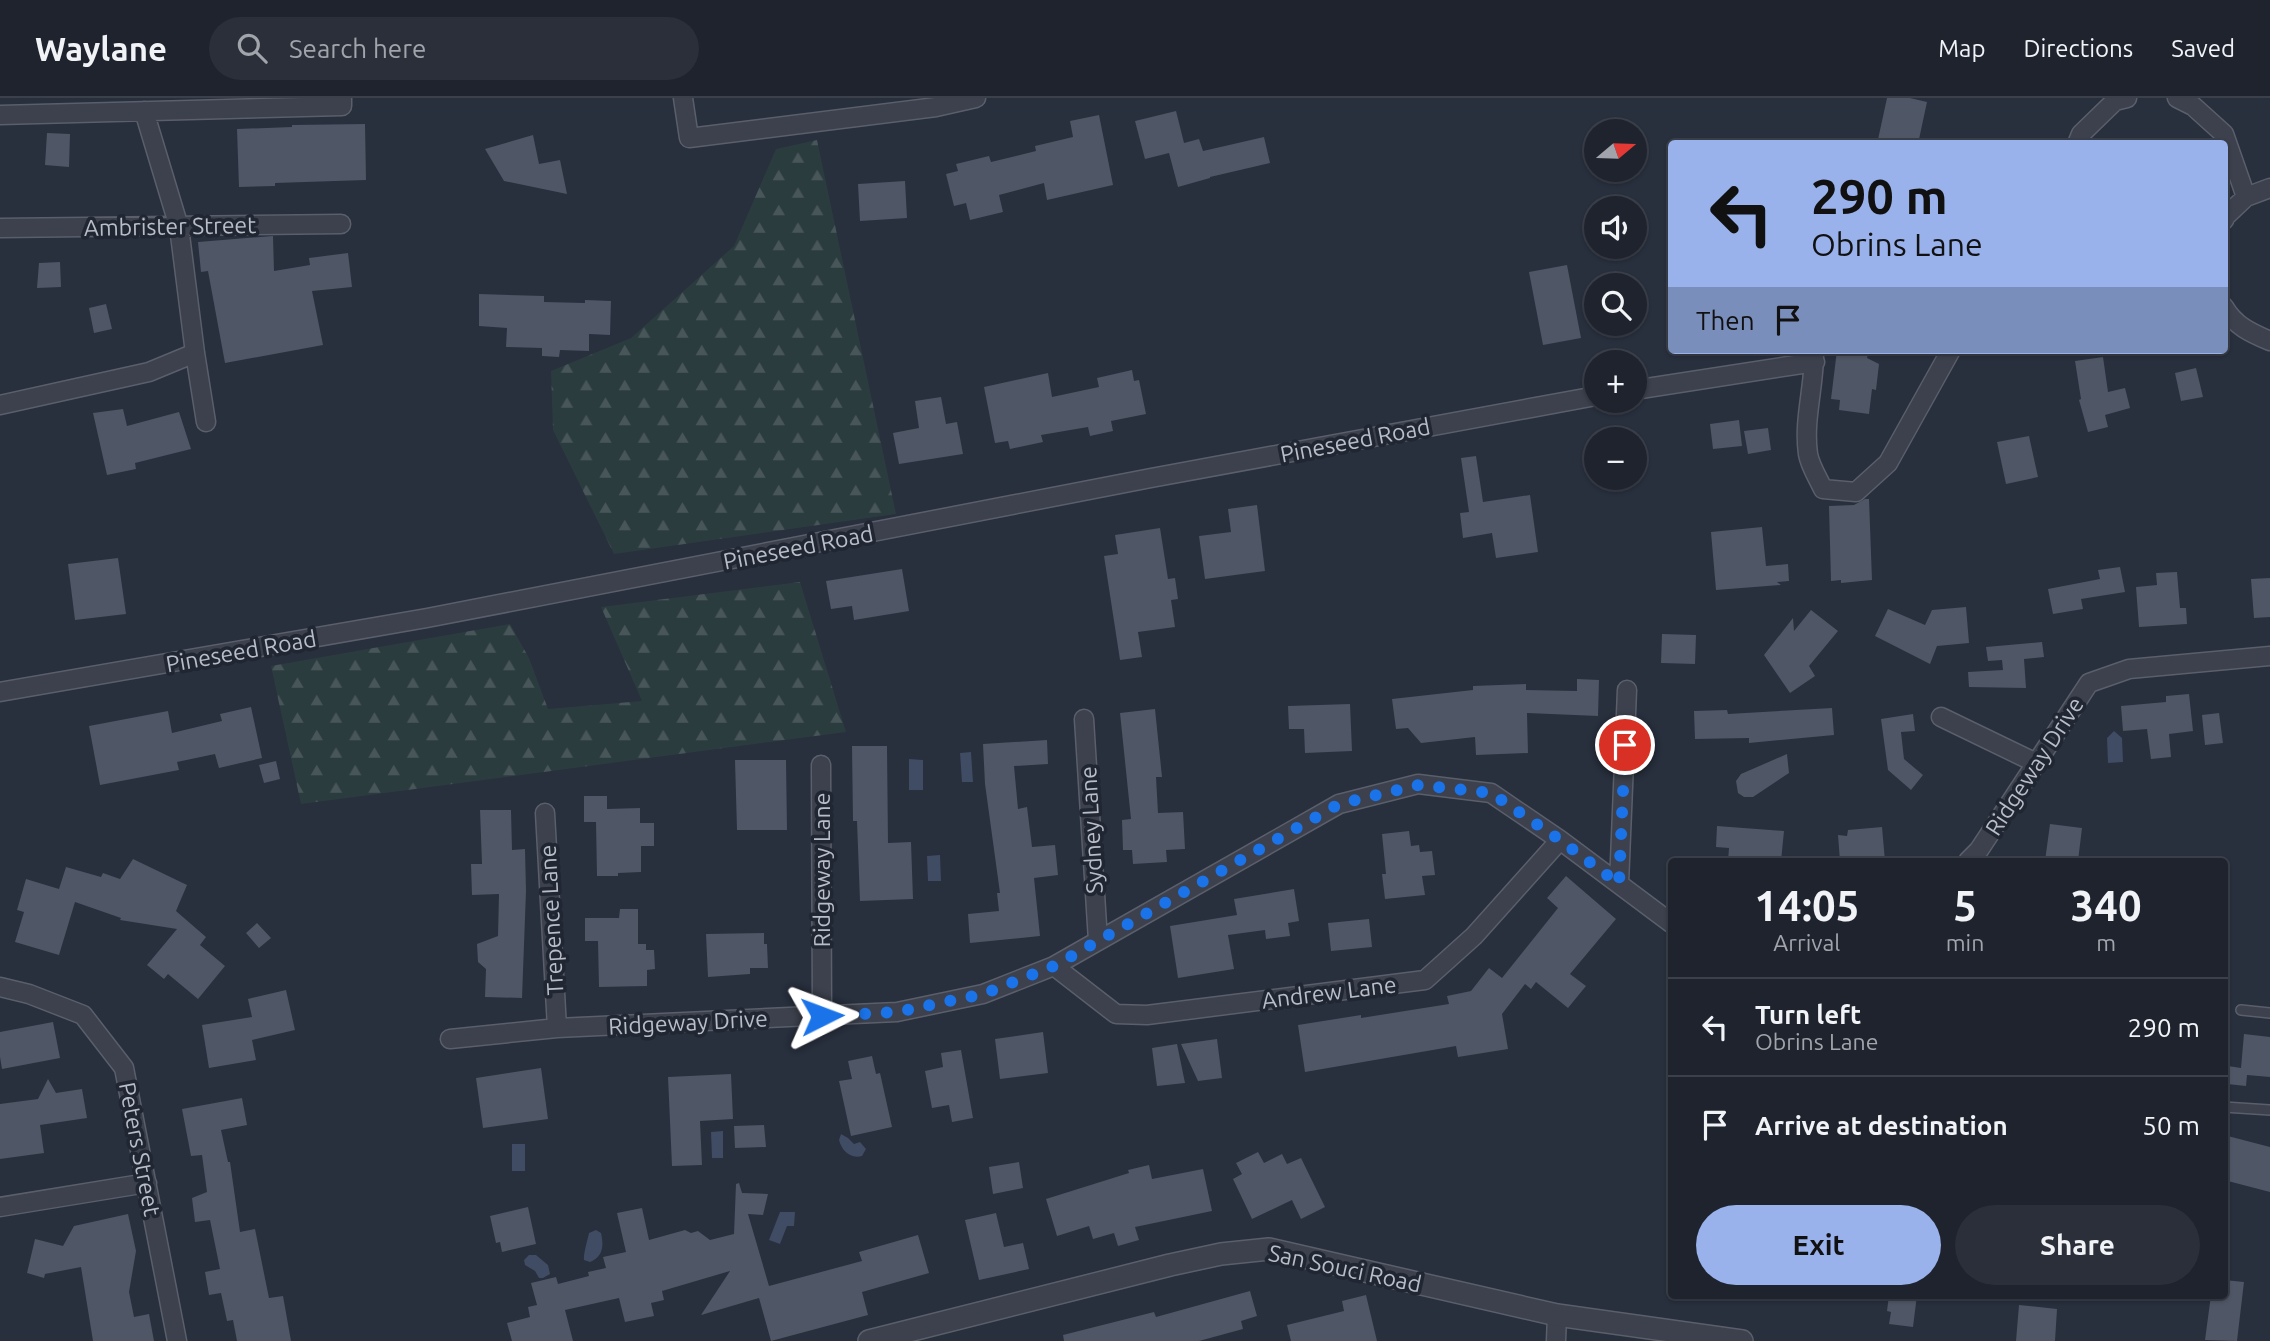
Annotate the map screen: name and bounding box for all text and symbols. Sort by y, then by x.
search box [209,17,699,80]
icon: search [233,29,271,67]
text: Waylane [35,30,167,67]
text: Search here [289,34,426,63]
text: Map [1938,35,1985,62]
text: Directions [2023,35,2133,62]
text: Saved [2171,35,2235,62]
north arrow [1584,119,1647,182]
map controls [1584,119,1647,490]
icon: left [1696,168,1787,259]
text: 290 m [1811,168,1948,223]
button: sound [1584,196,1647,259]
street label: Ambrister Street [84,212,256,240]
text: Obrins Lane [1811,226,1983,262]
button: search [1584,273,1647,336]
icon: arrive [1769,301,1807,339]
text: Then [1696,306,1755,335]
button: + [1584,350,1647,413]
street label: Pineseed Road [1278,413,1432,467]
button: − [1584,427,1647,490]
street label: Pineseed Road [721,520,875,574]
street label: Pineseed Road [164,625,318,677]
street label: Ridgeway Drive [1980,692,2088,840]
pin [1595,715,1655,775]
icon: arrive [1606,726,1644,764]
street label: Sydney Lane [1075,766,1107,894]
street label: Ridgeway Lane [809,793,834,947]
street label: Trepence Lane [535,844,567,996]
text: 14:05 [1754,882,1859,929]
text: 5 [1953,882,1977,929]
text: 340 [2071,882,2142,929]
text: Arrival [1773,930,1840,955]
text: min [1946,930,1984,955]
text: m [2096,930,2116,955]
street label: Andrew Lane [1260,971,1398,1013]
position arrow [785,979,859,1053]
text: Turn left [1755,1000,1861,1029]
street label: Ridgeway Drive [608,1005,768,1039]
icon: left [1696,1008,1734,1046]
text: 290 m [2128,1013,2200,1042]
text: Obrins Lane [1755,1029,1878,1054]
street label: Peters Street [115,1080,165,1218]
icon: arrive [1696,1106,1734,1144]
text: Arrive at destination [1755,1111,2008,1140]
text: 50 m [2142,1111,2200,1140]
button: Exit [1696,1205,1941,1285]
button: Share [1955,1205,2200,1285]
street label: San Souci Road [1266,1240,1424,1296]

